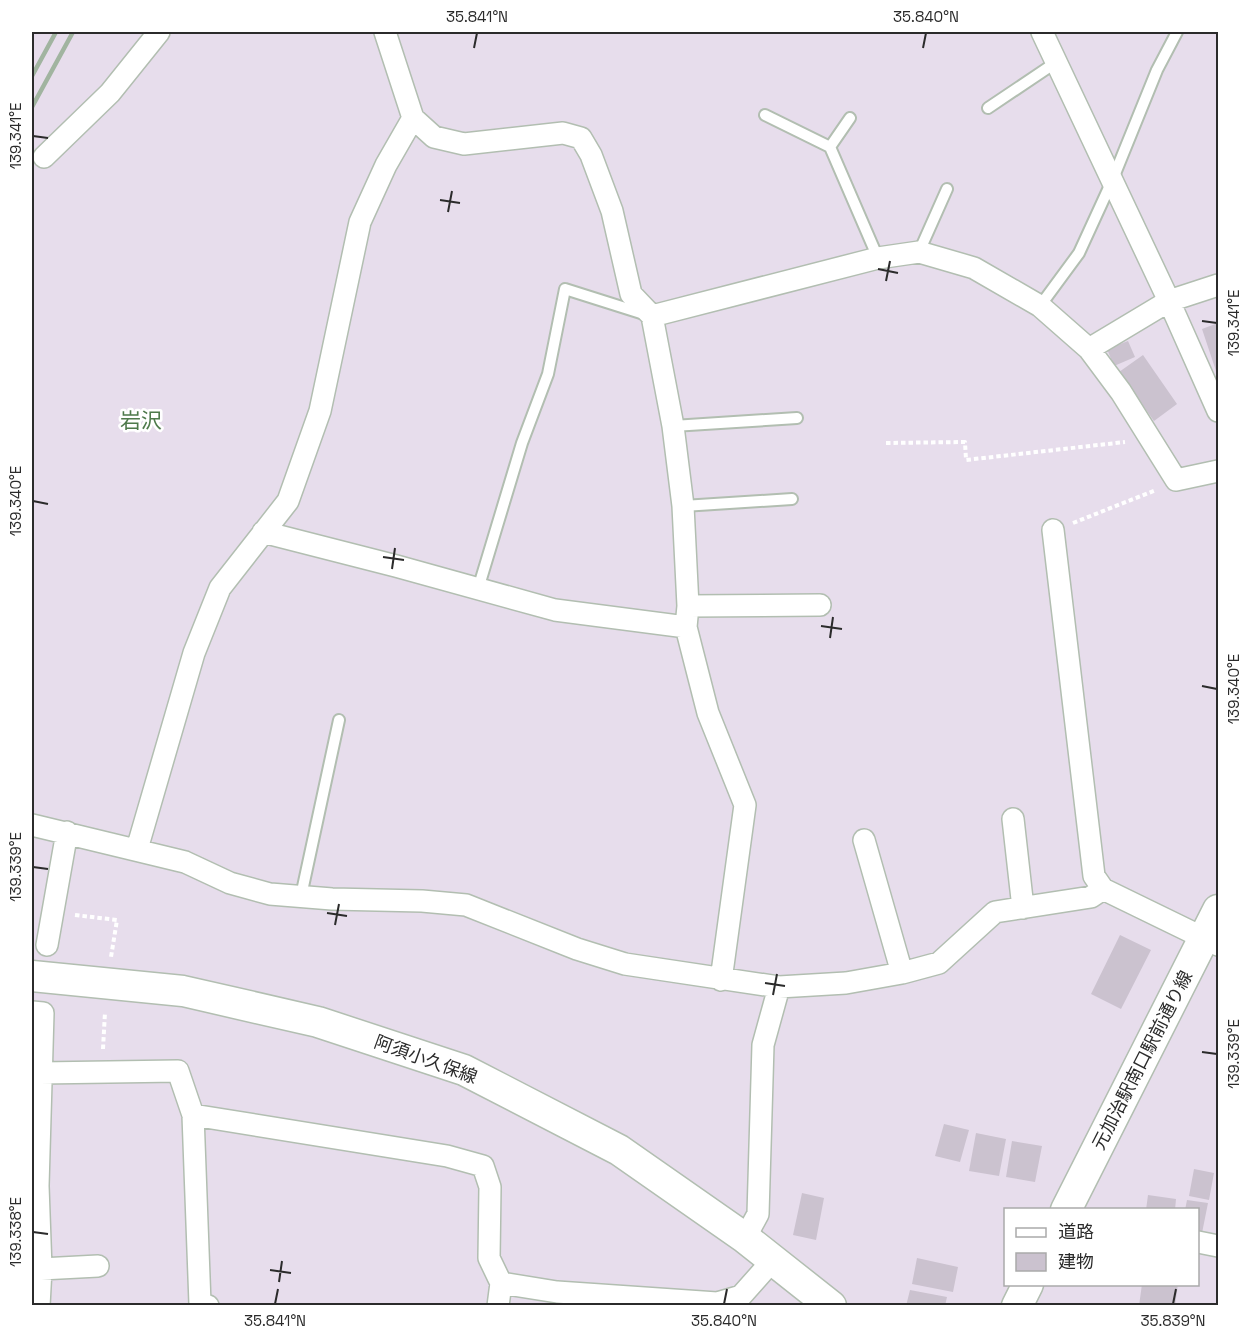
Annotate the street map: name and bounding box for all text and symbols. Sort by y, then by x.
text: 35.841°N [446,7,508,26]
text: 35.840°N [893,7,959,26]
text: 139.341°E [6,103,25,169]
text: 139.341°E [1224,290,1243,356]
district label: 岩沢 [120,407,162,434]
text: 139.340°E [6,466,25,536]
text: 139.340°E [1224,654,1243,724]
text: 139.339°E [6,832,25,902]
street label: 元加治駅南口駅前通り線 [1087,967,1197,1153]
text: 139.339°E [1224,1019,1243,1089]
street label: 阿須小久保線 [371,1030,481,1088]
text: 139.338°E [6,1197,25,1267]
legend [1004,1208,1199,1286]
text: 道路 [1058,1220,1094,1243]
text: 建物 [1058,1250,1094,1273]
text: 35.841°N [244,1311,306,1330]
text: 35.840°N [691,1311,757,1330]
text: 35.839°N [1140,1311,1206,1330]

